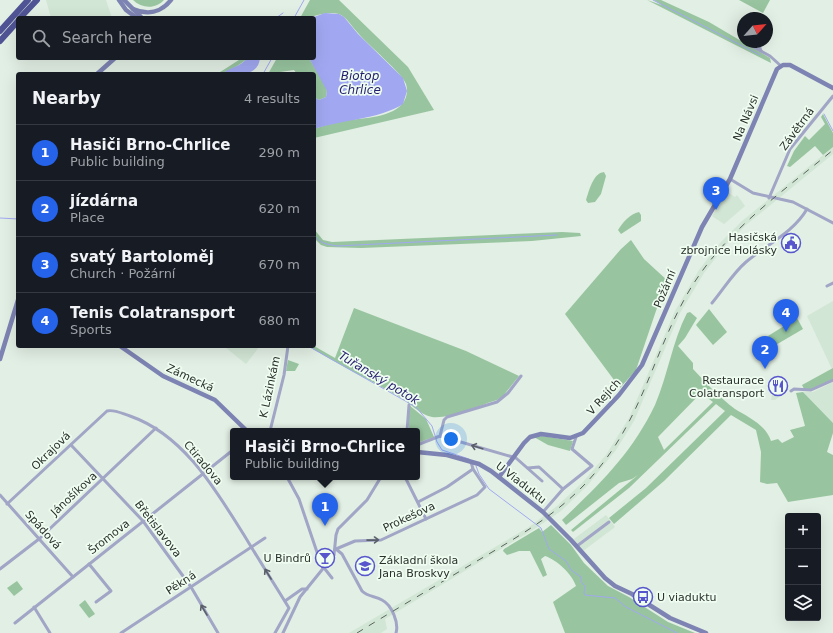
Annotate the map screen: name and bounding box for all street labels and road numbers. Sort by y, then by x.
street label: Na Návsi [730,93,762,143]
street label: Závětrná [777,105,817,153]
street label: Požární [651,267,679,310]
street label: K Lázinkám [257,355,283,419]
street label: Zámecká [164,361,216,395]
street label: V Rejích [584,376,624,418]
street label: Okrajová [29,429,73,473]
street label: Ctiradova [181,438,225,488]
street label: U Viaduktu [493,459,549,507]
street label: Jánošíkova [47,469,100,519]
street label: Břetislavova [132,498,184,560]
street label: Prokešova [381,499,437,535]
street label: Spádová [22,508,64,552]
street label: Šromova [86,517,132,557]
street label: Pěkná [164,569,198,597]

